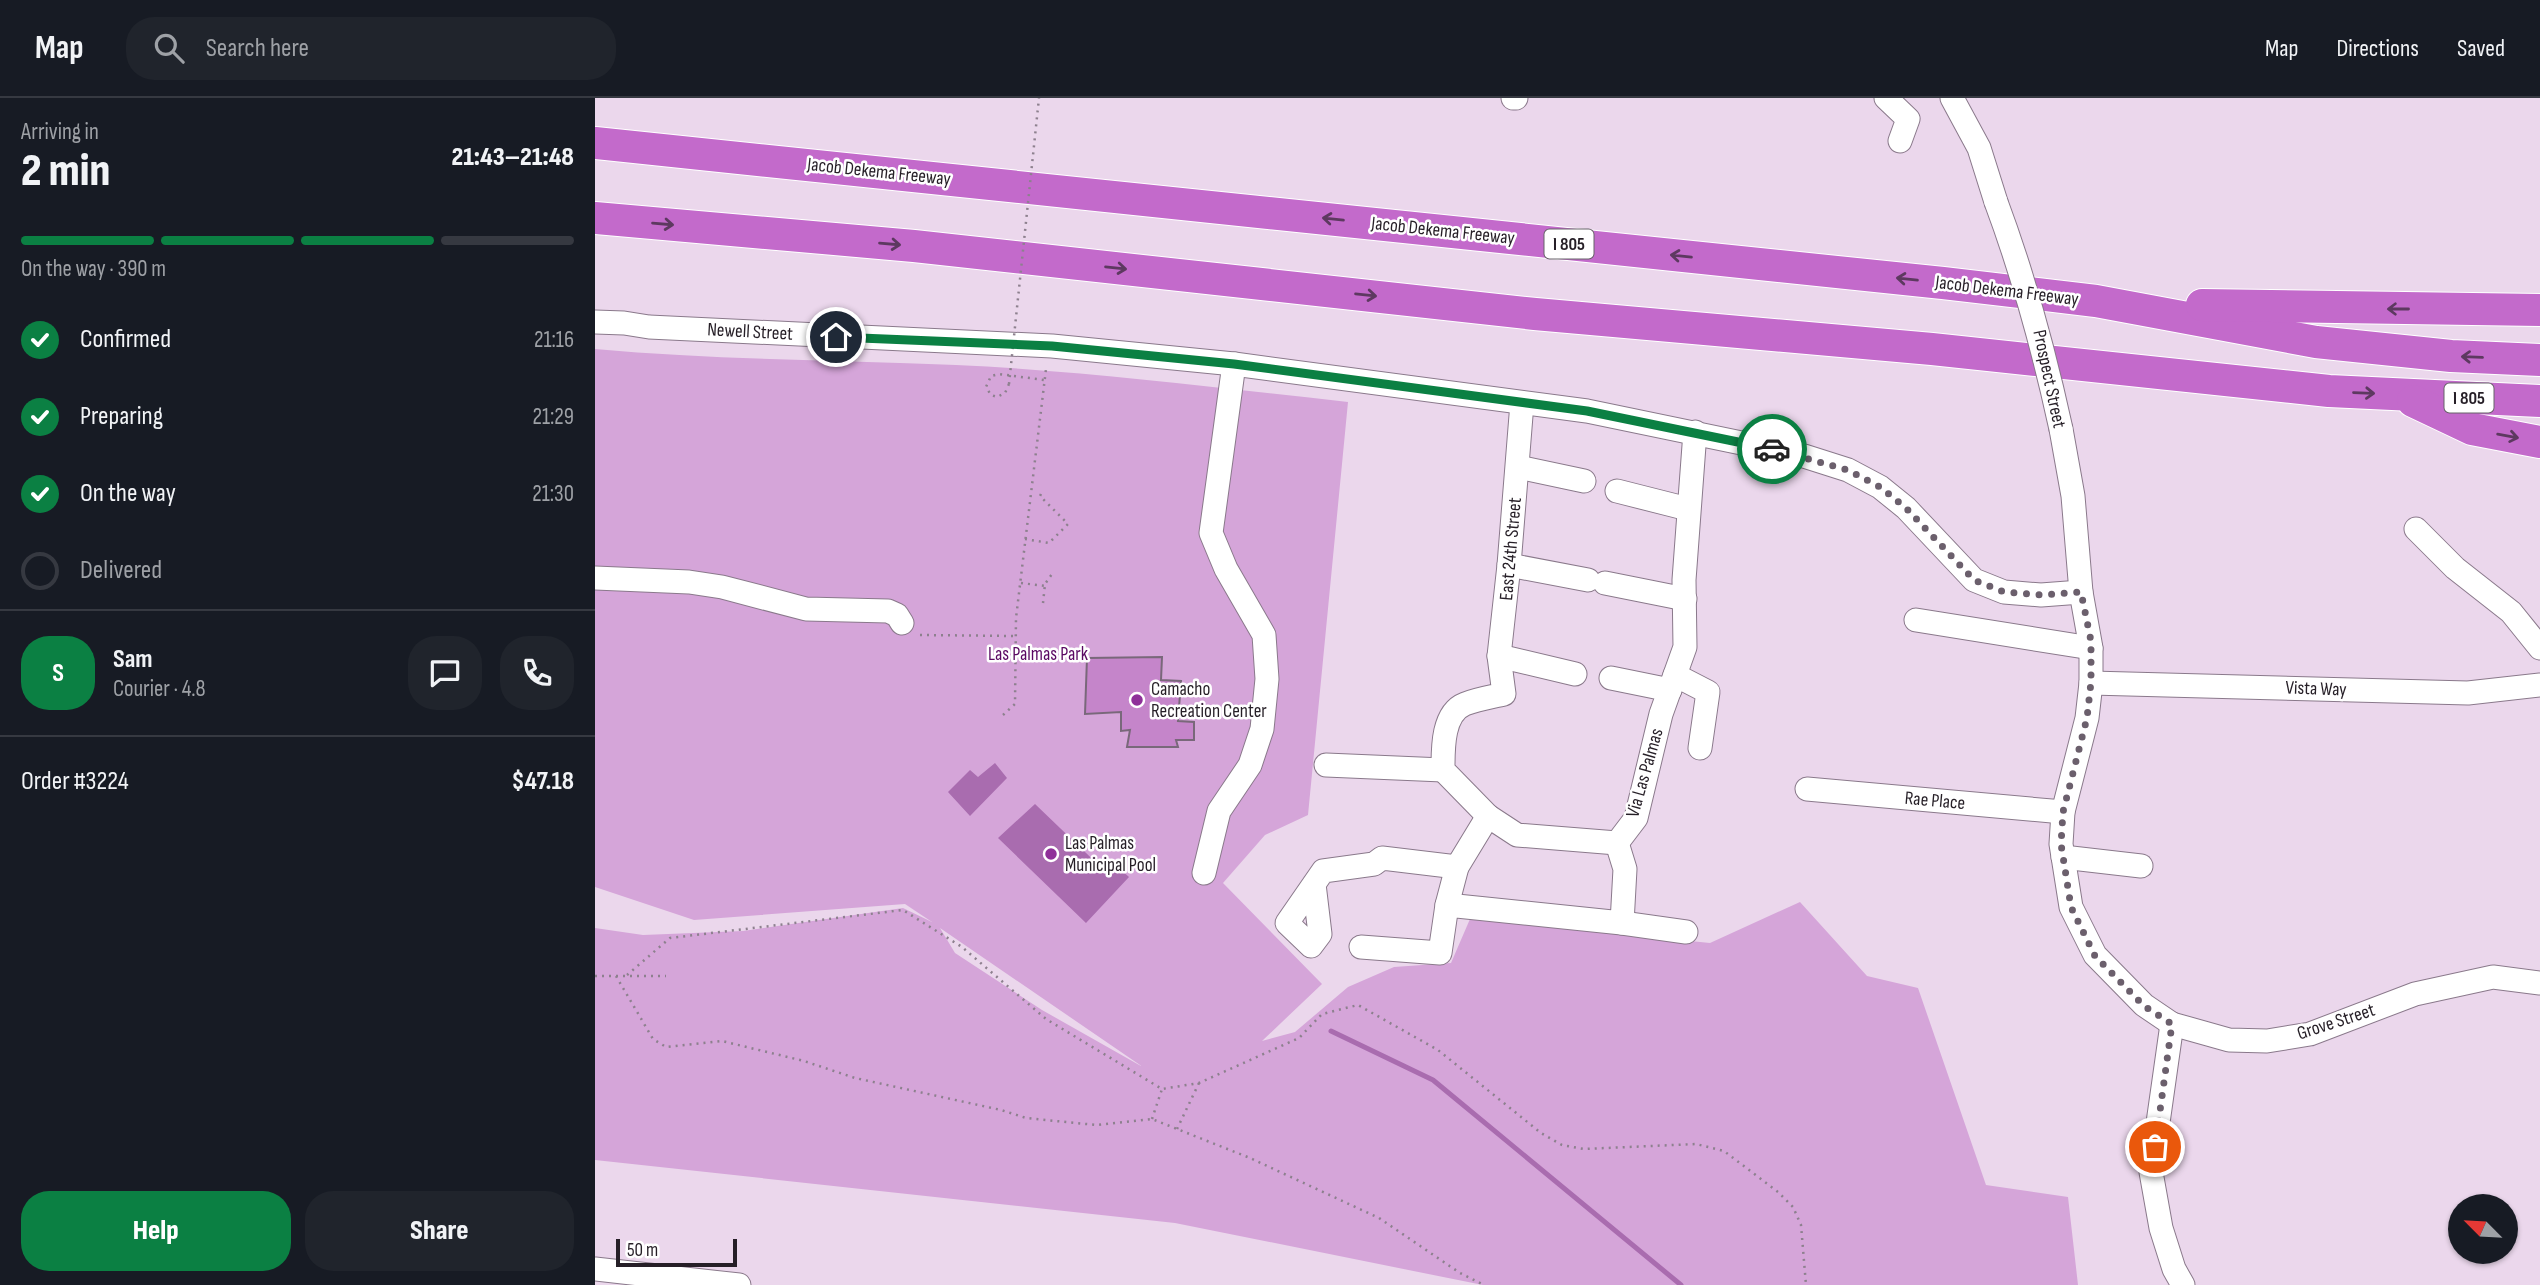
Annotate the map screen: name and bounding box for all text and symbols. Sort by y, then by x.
search box [126,17,616,80]
text: Map [35,28,84,68]
icon: search [150,29,188,67]
text: Search here [206,33,309,64]
text: Map [2265,34,2298,63]
text: Directions [2336,34,2419,63]
text: Saved [2457,34,2505,63]
text: Arriving in [21,118,99,146]
text: 21:43–21:48 [451,142,574,173]
text: 2 min [21,144,110,199]
street label: Jacob Dekema Freeway [805,153,953,191]
one-way arrow [1322,212,1345,225]
street label: Jacob Dekema Freeway [1369,212,1517,250]
one-way arrow [651,218,674,231]
road number: I 805 [1545,230,1593,258]
one-way arrow [878,237,900,250]
one-way arrow [1670,249,1693,262]
text: On the way · 390 m [21,255,166,283]
one-way arrow [1104,261,1127,274]
street label: Jacob Dekema Freeway [1933,271,2081,311]
one-way arrow [1896,273,1919,286]
one-way arrow [1355,289,1377,302]
one-way arrow [2387,302,2410,316]
pin [806,307,866,367]
street label: Newell Street [707,318,794,346]
icon: home [817,318,855,356]
icon: check [21,321,59,359]
text: Confirmed [80,324,171,355]
text: 21:16 [534,326,574,354]
street label: Prospect Street [2027,328,2071,430]
one-way arrow [2461,350,2484,363]
road number: I 805 [2445,384,2493,412]
one-way arrow [2352,386,2375,399]
icon: check [21,398,59,436]
text: Preparing [80,401,163,432]
text: 21:29 [532,403,574,431]
courier [1737,414,1807,484]
icon: car [1753,430,1791,468]
one-way arrow [2496,430,2519,443]
icon: check [21,475,59,513]
text: On the way [80,478,176,509]
text: 21:30 [532,480,574,508]
street label: East 24th Street [1495,496,1527,601]
text: Delivered [80,555,162,586]
button: chat [408,636,482,710]
button: phone [500,636,574,710]
park label: Las Palmas Park [988,643,1089,666]
text: Sam [113,644,153,675]
text: S [52,658,64,689]
text: Courier · 4.8 [113,675,206,703]
street label: Vista Way [2285,676,2348,702]
place label: Camacho Recreation Center [1151,678,1267,723]
marker: Camacho Recreation Center [1129,692,1145,708]
street label: Via Las Palmas [1621,726,1669,820]
text: Order #3224 [21,766,129,797]
text: $47.18 [511,766,574,797]
street label: Rae Place [1904,787,1966,815]
place label: Las Palmas Municipal Pool [1065,832,1156,877]
marker: Las Palmas Municipal Pool [1043,846,1059,862]
street label: Grove Street [2294,999,2378,1045]
pin [2125,1117,2185,1177]
icon: bag [2136,1128,2174,1166]
button: Help [21,1191,291,1271]
button: Share [305,1191,574,1271]
north arrow [2448,1194,2518,1264]
map controls [2448,1194,2518,1264]
scale bar [616,1236,737,1268]
text: 50 m [627,1239,658,1262]

